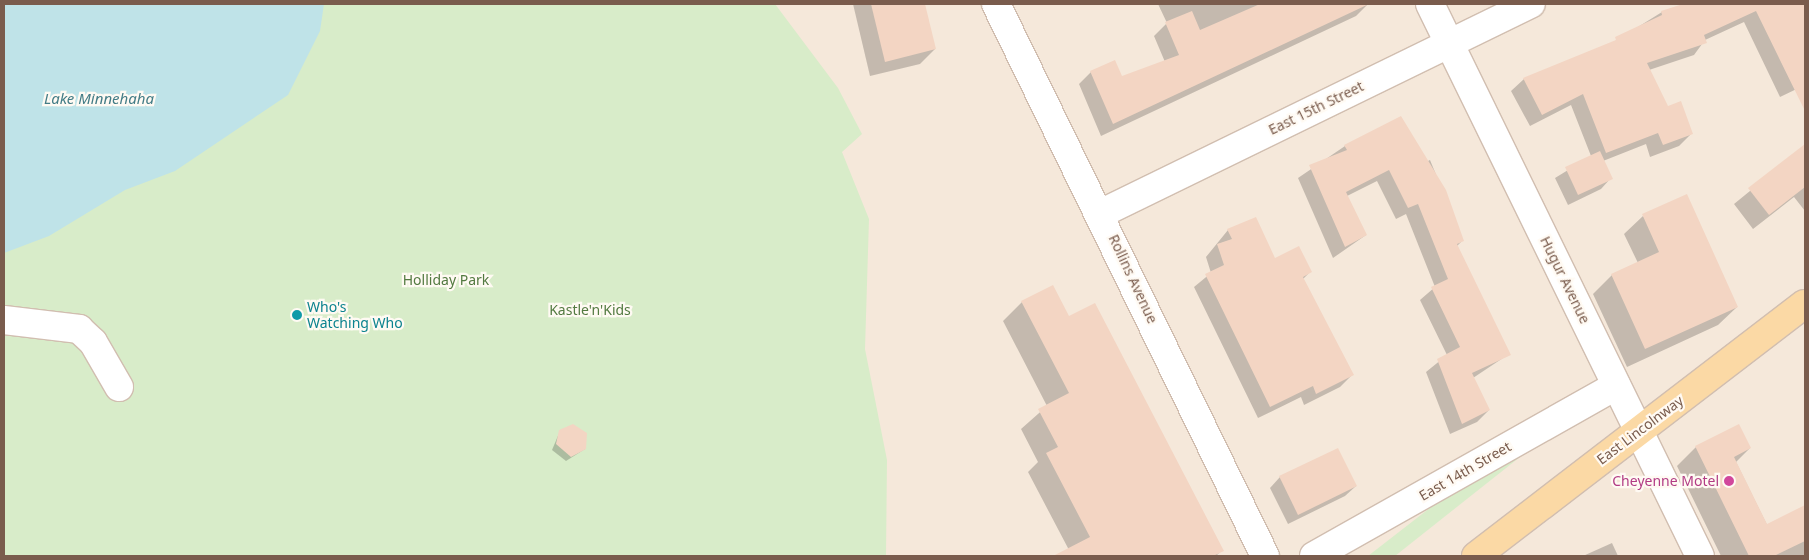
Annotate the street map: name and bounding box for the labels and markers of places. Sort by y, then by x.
place label: Who's Watching Who [307,299,403,332]
marker: Who's Watching Who [291,309,303,321]
place label: Cheyenne Motel [1612,473,1719,489]
marker: Cheyenne Motel [1723,475,1735,487]

